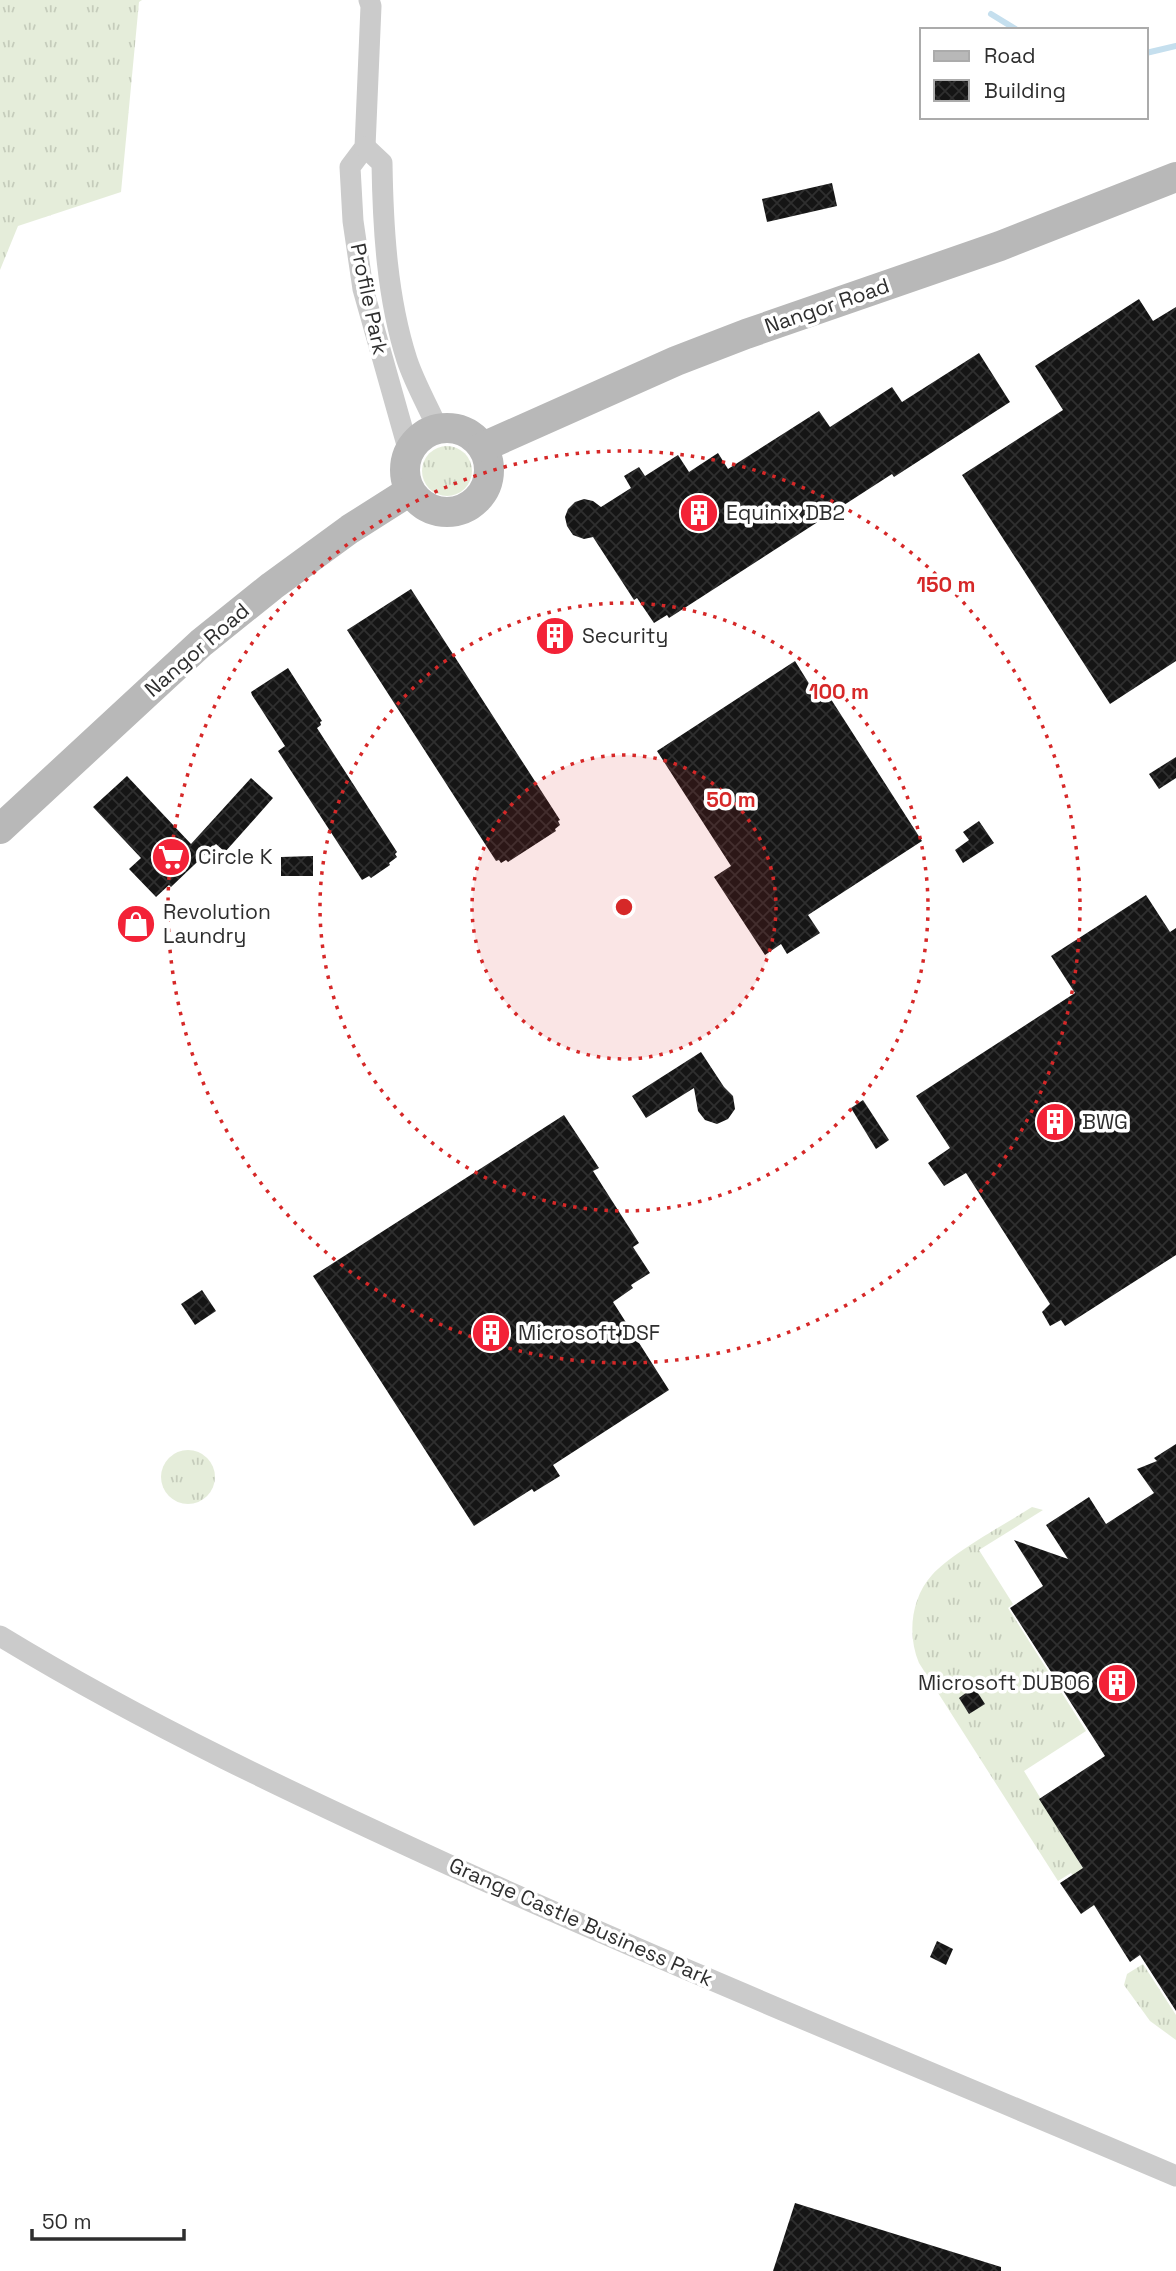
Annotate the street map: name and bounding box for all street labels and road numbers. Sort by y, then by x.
street label: Profile Park [345,241,394,357]
street label: Nangor Road [761,272,893,339]
street label: Nangor Road [139,597,255,703]
street label: Grange Castle Business Park [445,1851,717,1992]

